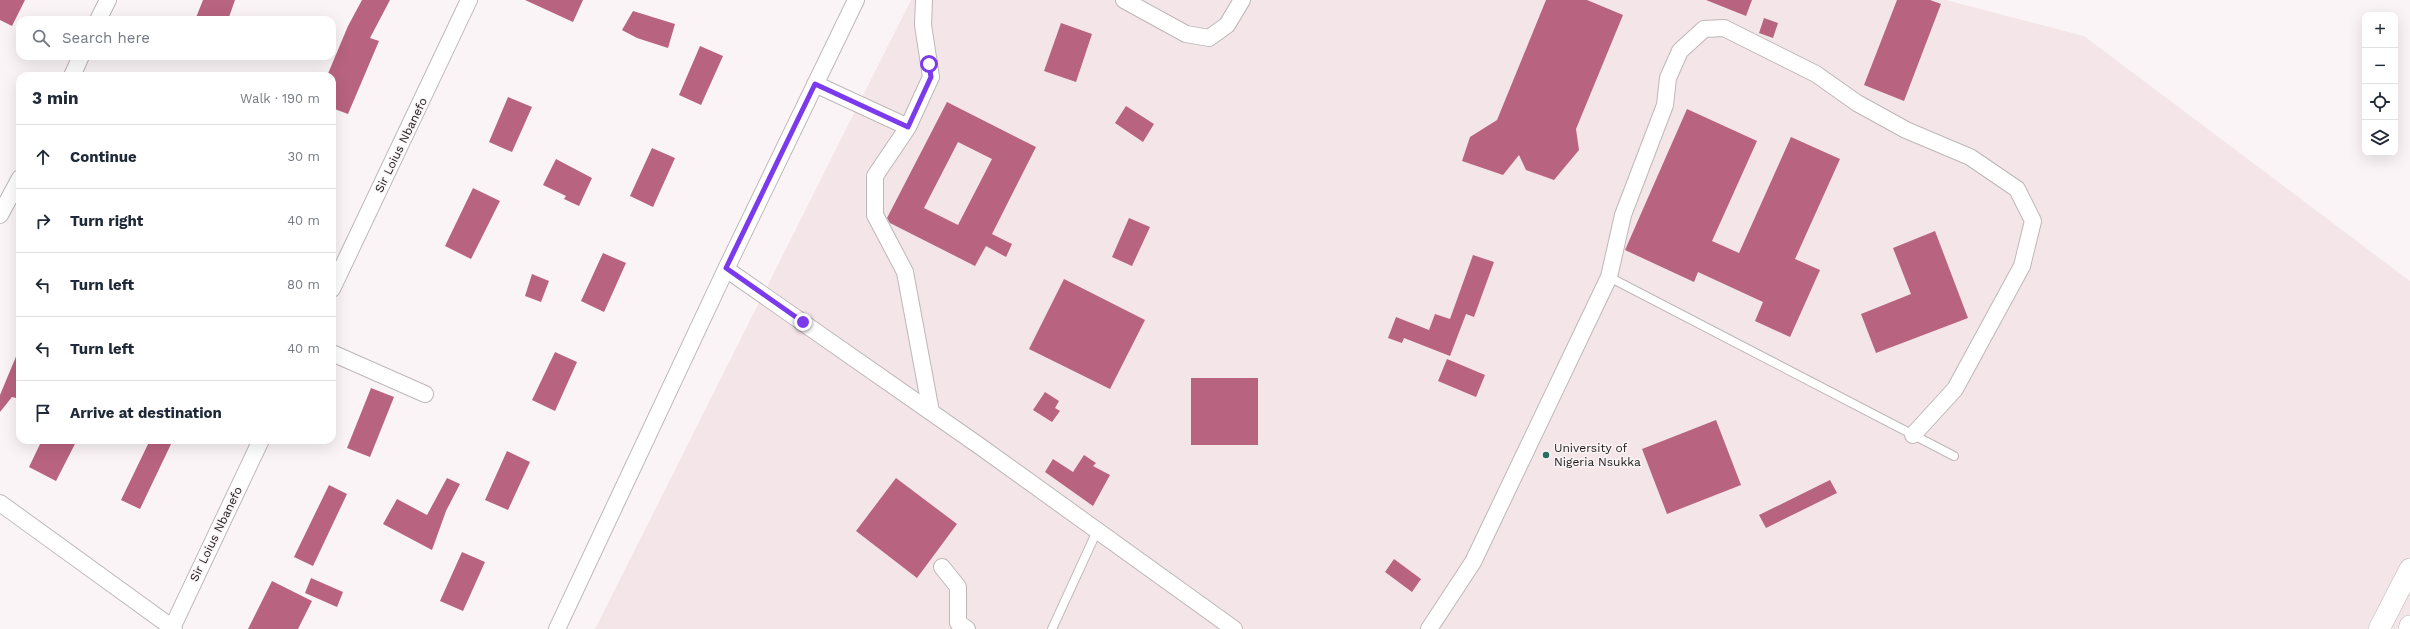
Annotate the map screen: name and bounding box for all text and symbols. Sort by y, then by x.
map controls [2362,12,2398,156]
button: + [2362,12,2398,48]
search box [16,16,336,60]
icon: search [30,27,52,49]
text: Search here [62,29,150,47]
button: − [2362,48,2398,84]
route start [920,55,938,73]
button: locate [2362,84,2398,120]
text: 3 min [32,88,78,108]
text: Walk · 190 m [240,91,320,106]
street label: Sir Loius Nbanefo [372,95,430,195]
button: layers [2362,120,2398,156]
icon: ahead [32,146,54,168]
text: Continue [70,148,137,166]
text: 30 m [288,149,320,164]
icon: right [32,210,54,232]
text: Turn right [70,212,143,230]
text: 40 m [287,213,320,228]
icon: left [32,274,54,296]
text: Turn left [70,276,134,294]
text: 80 m [287,277,320,292]
route end [794,313,812,331]
icon: left [32,338,54,360]
text: Turn left [70,340,134,358]
text: 40 m [287,341,320,356]
icon: arrive [32,402,54,424]
text: Arrive at destination [70,404,222,422]
place label: University of Nigeria Nsukka [1554,441,1641,469]
marker: University of Nigeria Nsukka [1541,450,1551,460]
street label: Sir Loius Nbanefo [187,484,245,584]

